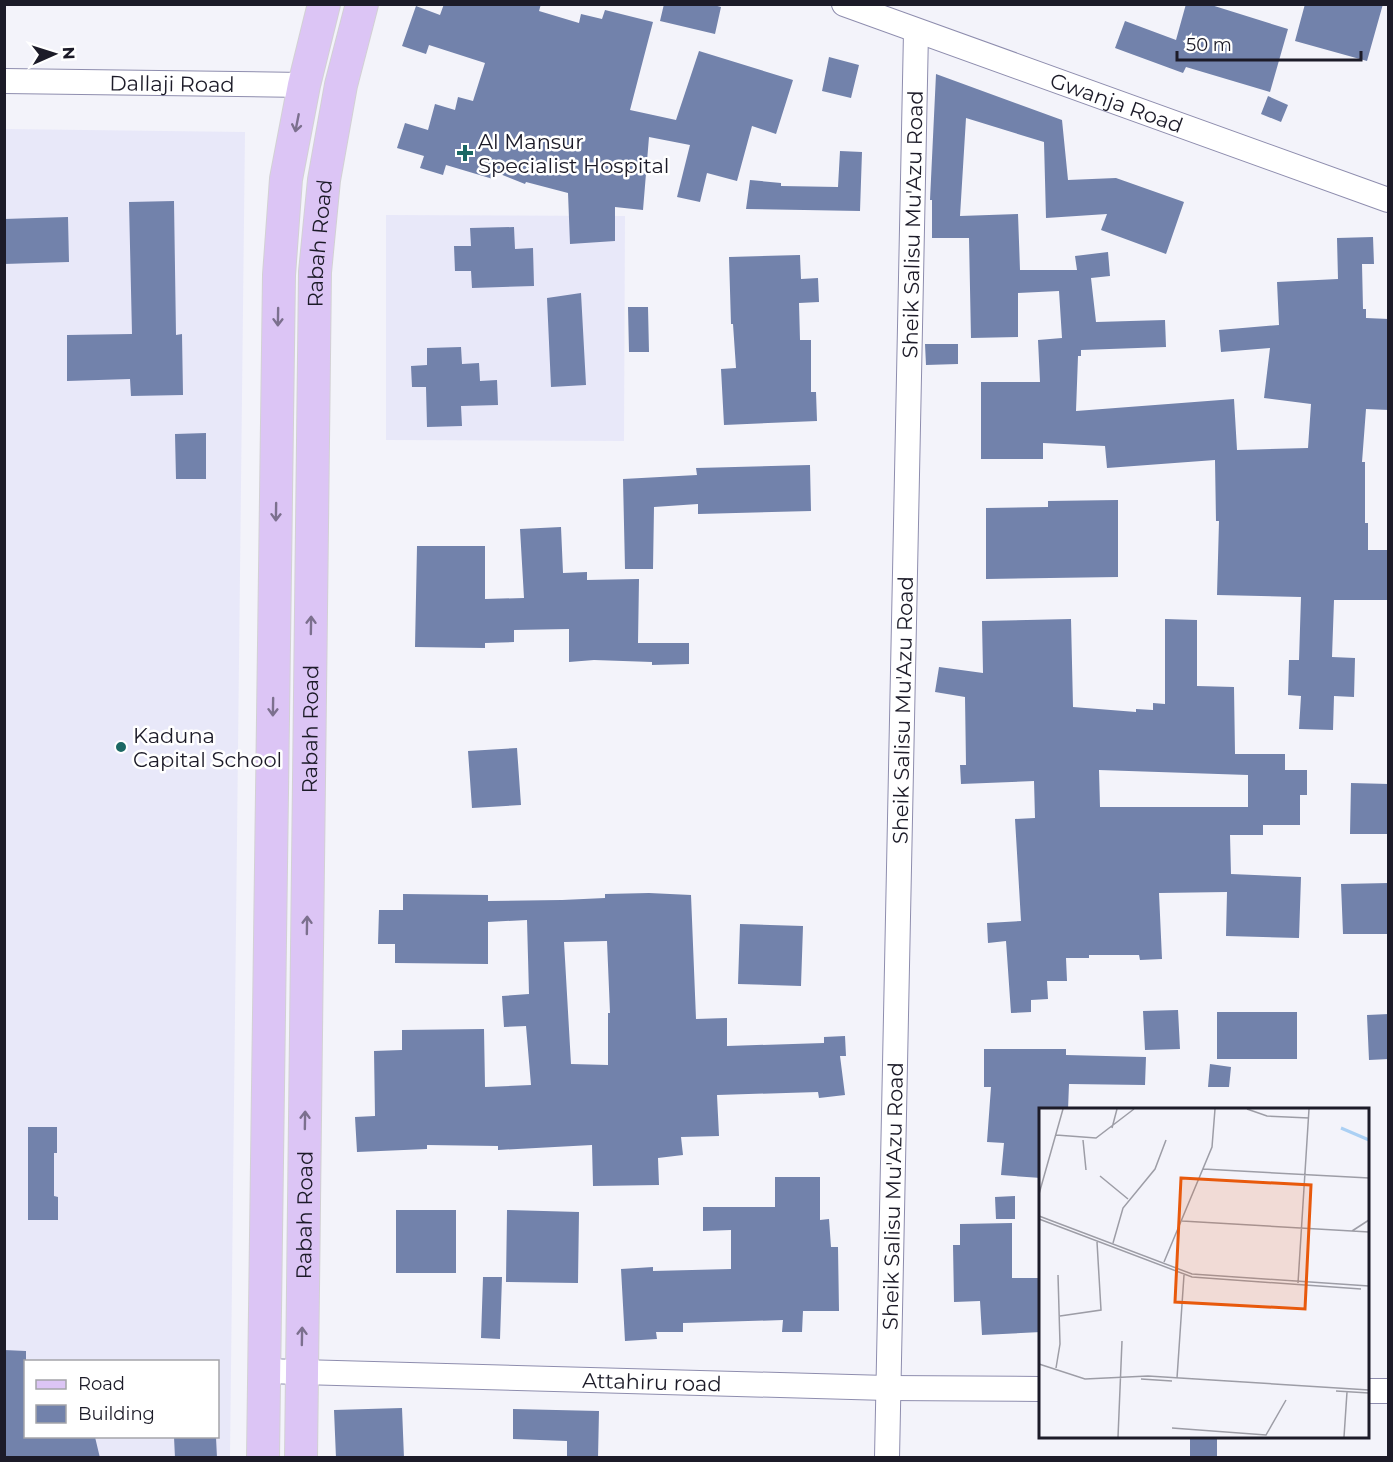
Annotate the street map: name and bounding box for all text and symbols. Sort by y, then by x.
north arrow [24,24,84,84]
scale bar [1177,24,1362,62]
text: 50 m [1186,34,1232,56]
text: N [59,46,78,60]
street label: Gwanja Road [1047,67,1187,138]
street label: Dallaji Road [109,70,235,97]
street label: Sheik Salisu Mu'Azu Road [897,90,927,358]
one-way arrow [291,113,302,132]
place label: Al Mansur Specialist Hospital [478,129,669,178]
marker: Al Mansur Specialist Hospital [456,144,474,162]
street label: Rabah Road [302,178,337,308]
one-way arrow [272,306,284,326]
one-way arrow [270,501,281,521]
street label: Sheik Salisu Mu'Azu Road [887,576,917,844]
one-way arrow [305,616,317,636]
street label: Rabah Road [296,665,323,794]
one-way arrow [267,696,279,716]
place label: Kaduna Capital School [133,723,282,772]
marker: Kaduna Capital School [114,740,128,754]
one-way arrow [301,916,313,936]
street label: Sheik Salisu Mu'Azu Road [877,1062,908,1330]
inset map [1039,1108,1369,1438]
one-way arrow [299,1111,311,1131]
street label: Rabah Road [291,1151,317,1280]
one-way arrow [296,1327,308,1347]
legend [24,1360,219,1438]
street label: Attahiru road [582,1367,722,1396]
text: Road [78,1373,125,1395]
text: Building [78,1403,155,1425]

